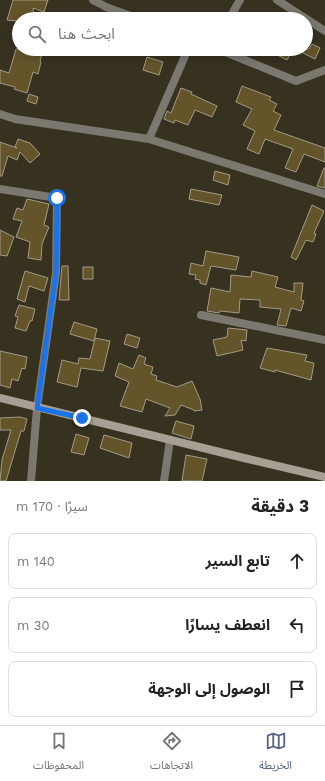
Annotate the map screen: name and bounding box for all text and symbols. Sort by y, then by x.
search box [12,12,313,56]
icon: search [26,23,48,45]
text: ابحث هنا [58,25,115,43]
route start [48,189,66,207]
route end [73,409,91,427]
text: 3 دقيقة [251,496,309,516]
text: سيرًا · 170 m [16,499,88,514]
icon: ahead [286,550,308,572]
text: تابع السير [206,552,270,570]
text: 140 m [17,554,55,569]
icon: left [286,614,308,636]
text: انعطف يسارًا [185,616,270,634]
text: 30 m [17,618,50,633]
icon: arrive [286,678,308,700]
text: الوصول إلى الوجهة [148,680,270,698]
tab: المحفوظات [33,730,84,777]
tab: الاتجاهات [150,730,193,777]
tab: الخريطة [259,730,292,777]

